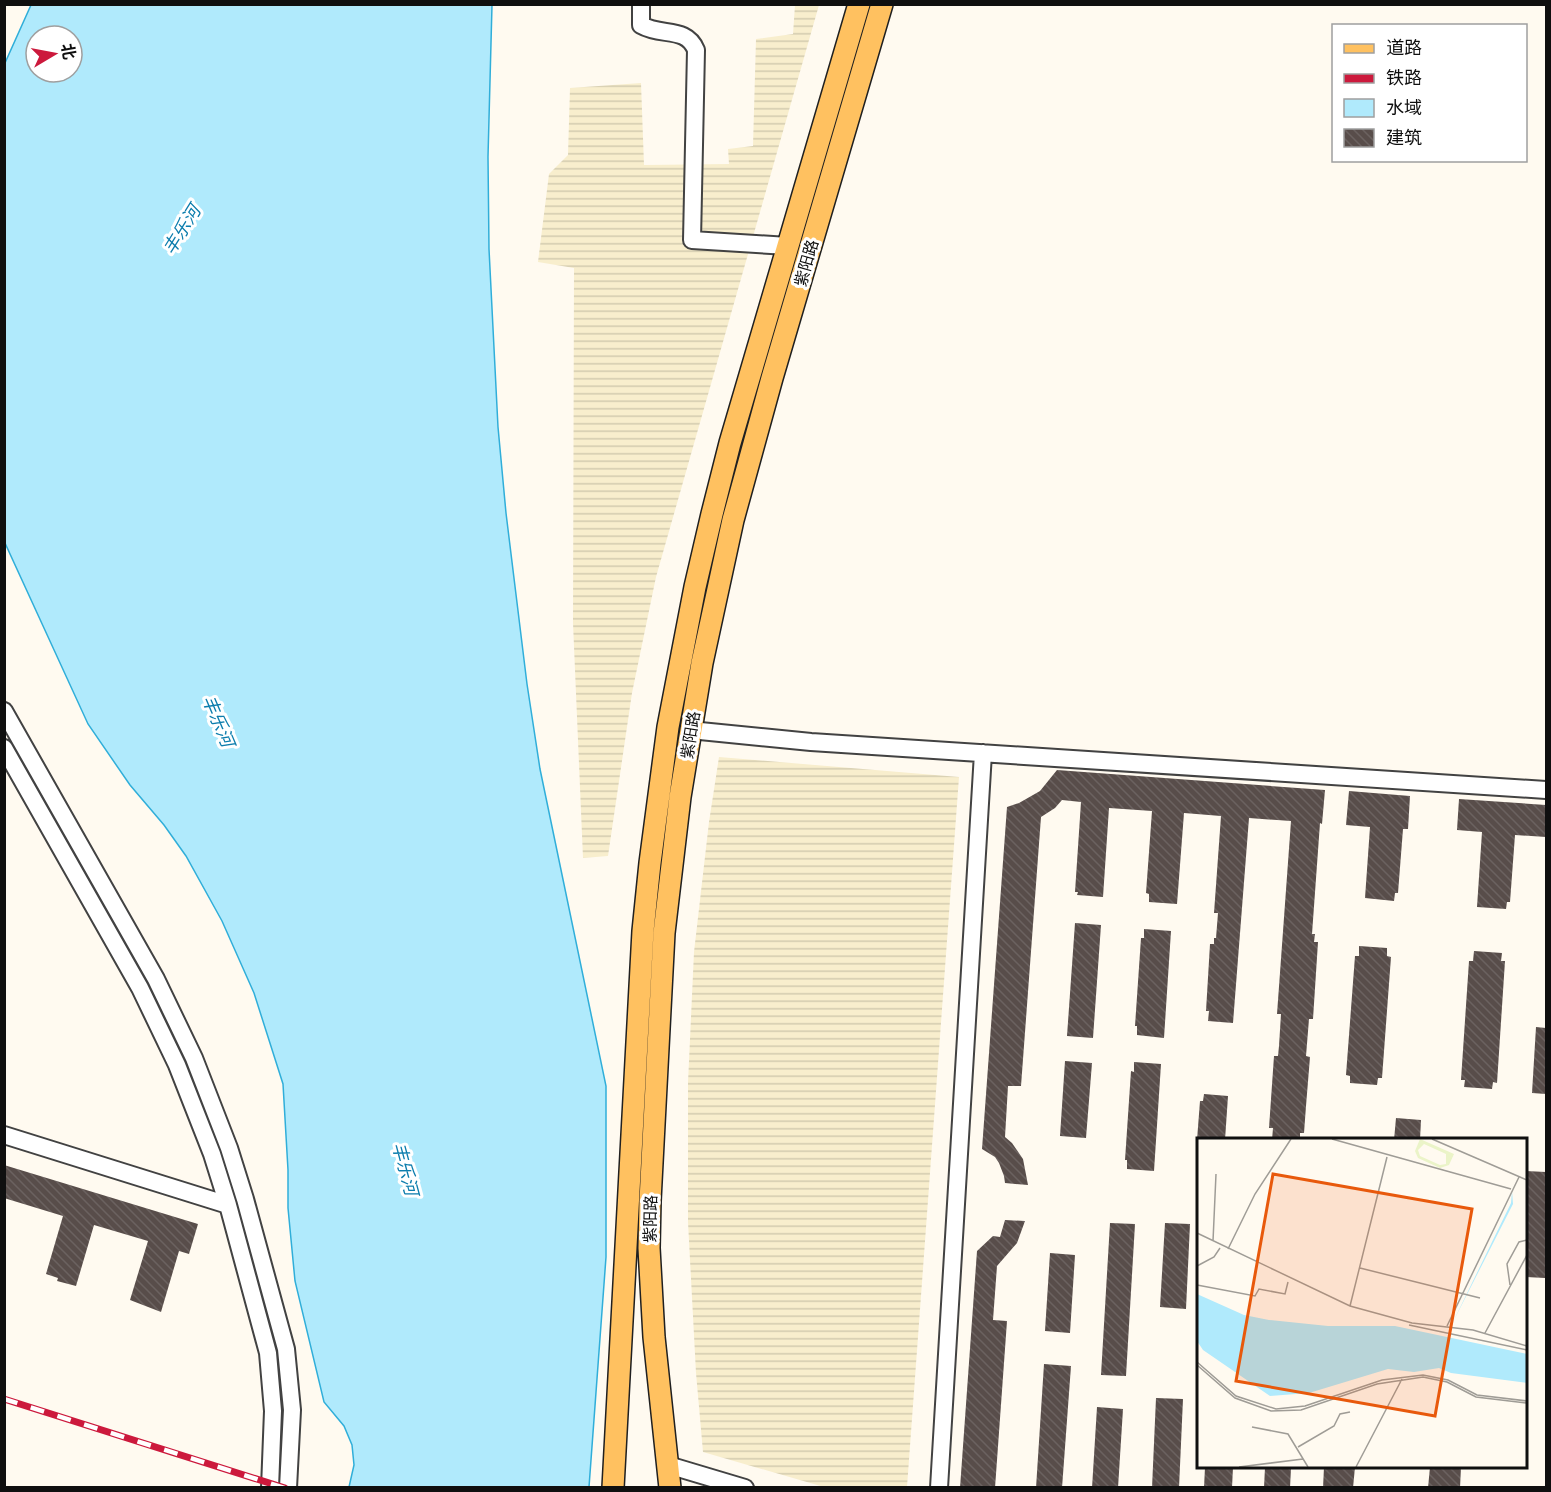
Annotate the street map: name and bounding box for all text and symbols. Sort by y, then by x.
north arrow [24,24,84,84]
legend [1332,24,1527,162]
text: 道路 [1386,36,1422,59]
text: 北 [58,42,80,61]
text: 铁路 [1386,66,1422,89]
text: 水域 [1386,96,1422,119]
text: 建筑 [1386,126,1422,149]
water label: 丰乐河 [158,198,207,259]
street label: 紫阳路 [790,237,822,289]
water label: 丰乐河 [197,691,241,753]
street label: 紫阳路 [676,710,704,760]
inset map [1197,1138,1527,1468]
water label: 丰乐河 [387,1140,424,1201]
street label: 紫阳路 [640,1195,660,1243]

